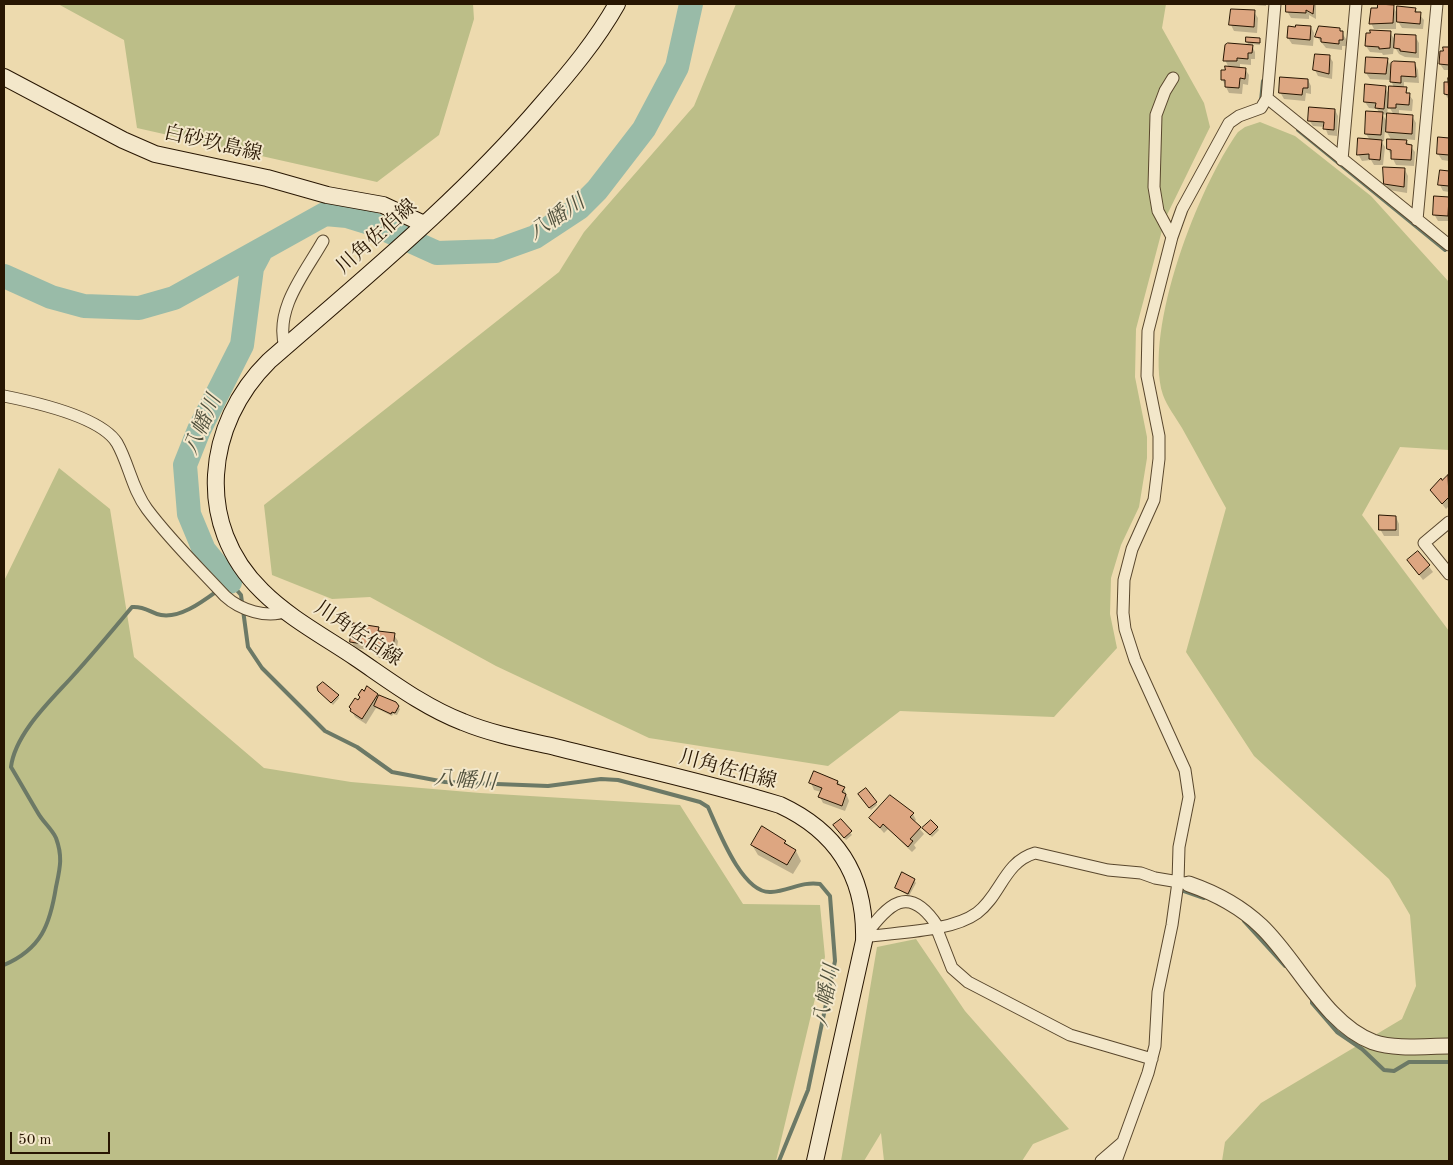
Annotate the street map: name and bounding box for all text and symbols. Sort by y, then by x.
street label: 白砂玖島線 [162,121,264,167]
water label: 八幡川 [524,190,590,246]
street label: 川角佐伯線 [332,195,422,279]
water label: 八幡川 [179,391,227,459]
street label: 川角佐伯線 [310,596,406,672]
street label: 川角佐伯線 [677,745,779,795]
water label: 八幡川 [433,766,497,796]
water label: 八幡川 [809,963,845,1029]
scale bar [12,1122,112,1154]
text: 50 m [18,1133,52,1148]

